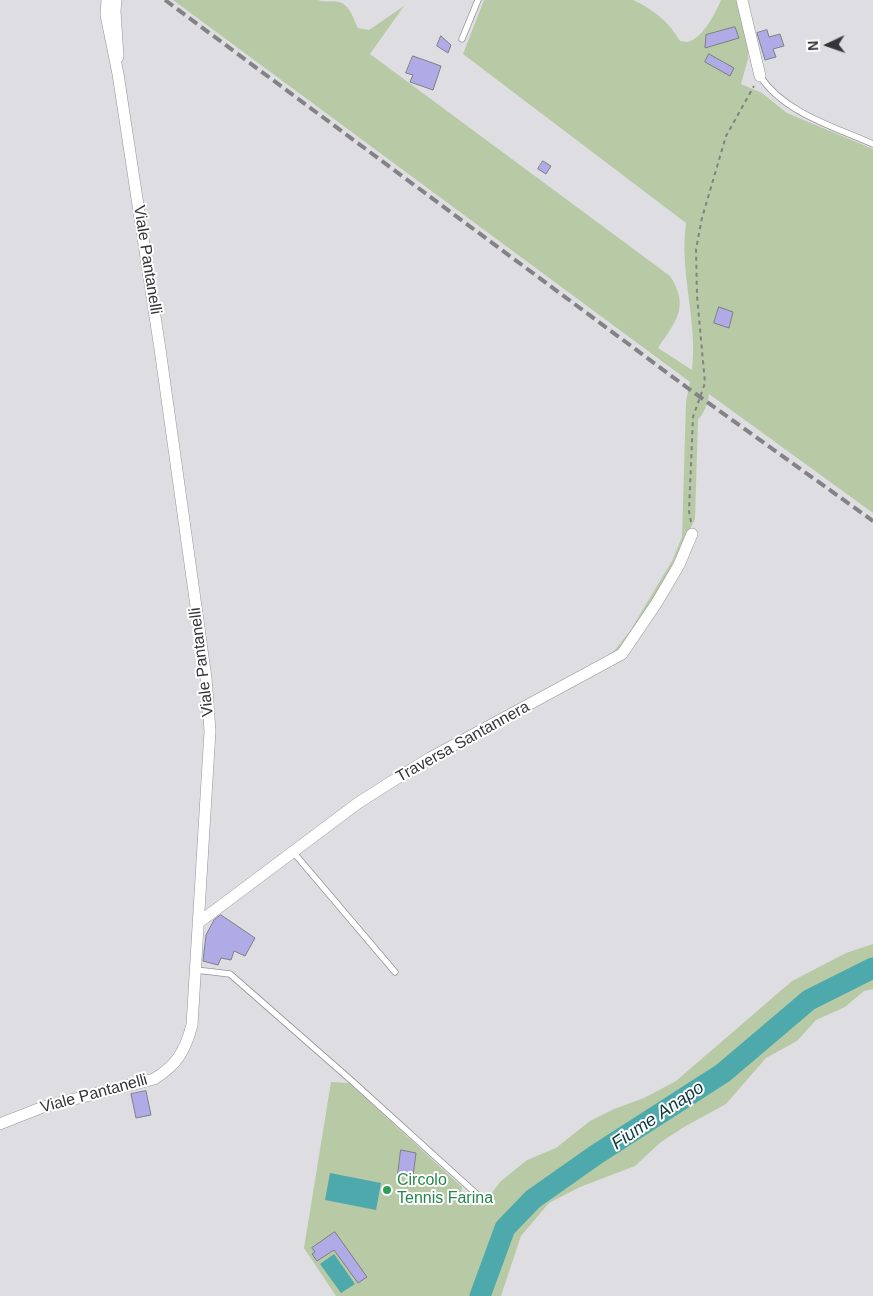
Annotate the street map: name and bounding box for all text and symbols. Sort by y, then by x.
north arrow [803,20,853,70]
text: N [805,40,821,51]
street label: Viale Pantanelli [129,204,165,316]
street label: Viale Pantanelli [186,606,218,718]
street label: Traversa Santannera [393,697,533,787]
street label: Viale Pantanelli [38,1070,150,1118]
water label: Fiume Anapo [608,1077,708,1155]
place label: Circolo Tennis Farina [397,1171,493,1209]
marker: Circolo Tennis Farina [381,1184,393,1196]

